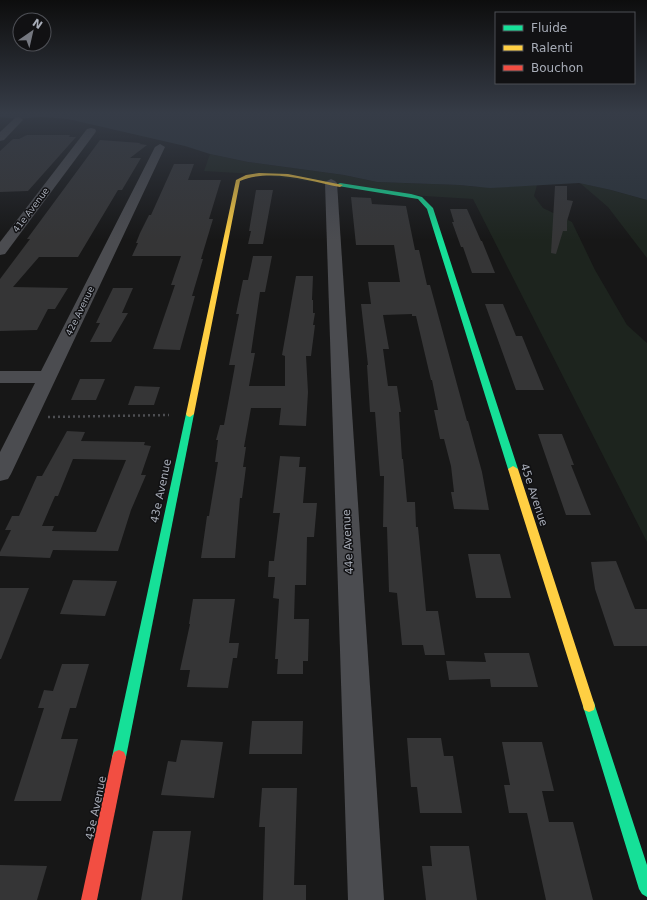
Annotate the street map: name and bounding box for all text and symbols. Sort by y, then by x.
north arrow [12,12,52,52]
legend [495,12,635,84]
text: N [30,16,45,32]
text: Fluide [531,21,567,35]
text: Ralenti [531,41,573,55]
text: Bouchon [531,61,583,75]
street label: 41e Avenue [11,185,51,234]
street label: 42e Avenue [64,284,96,337]
street label: 43e Avenue [148,458,174,524]
street label: 45e Avenue [518,462,550,528]
street label: 44e Avenue [340,509,356,575]
street label: 43e Avenue [83,775,109,841]

